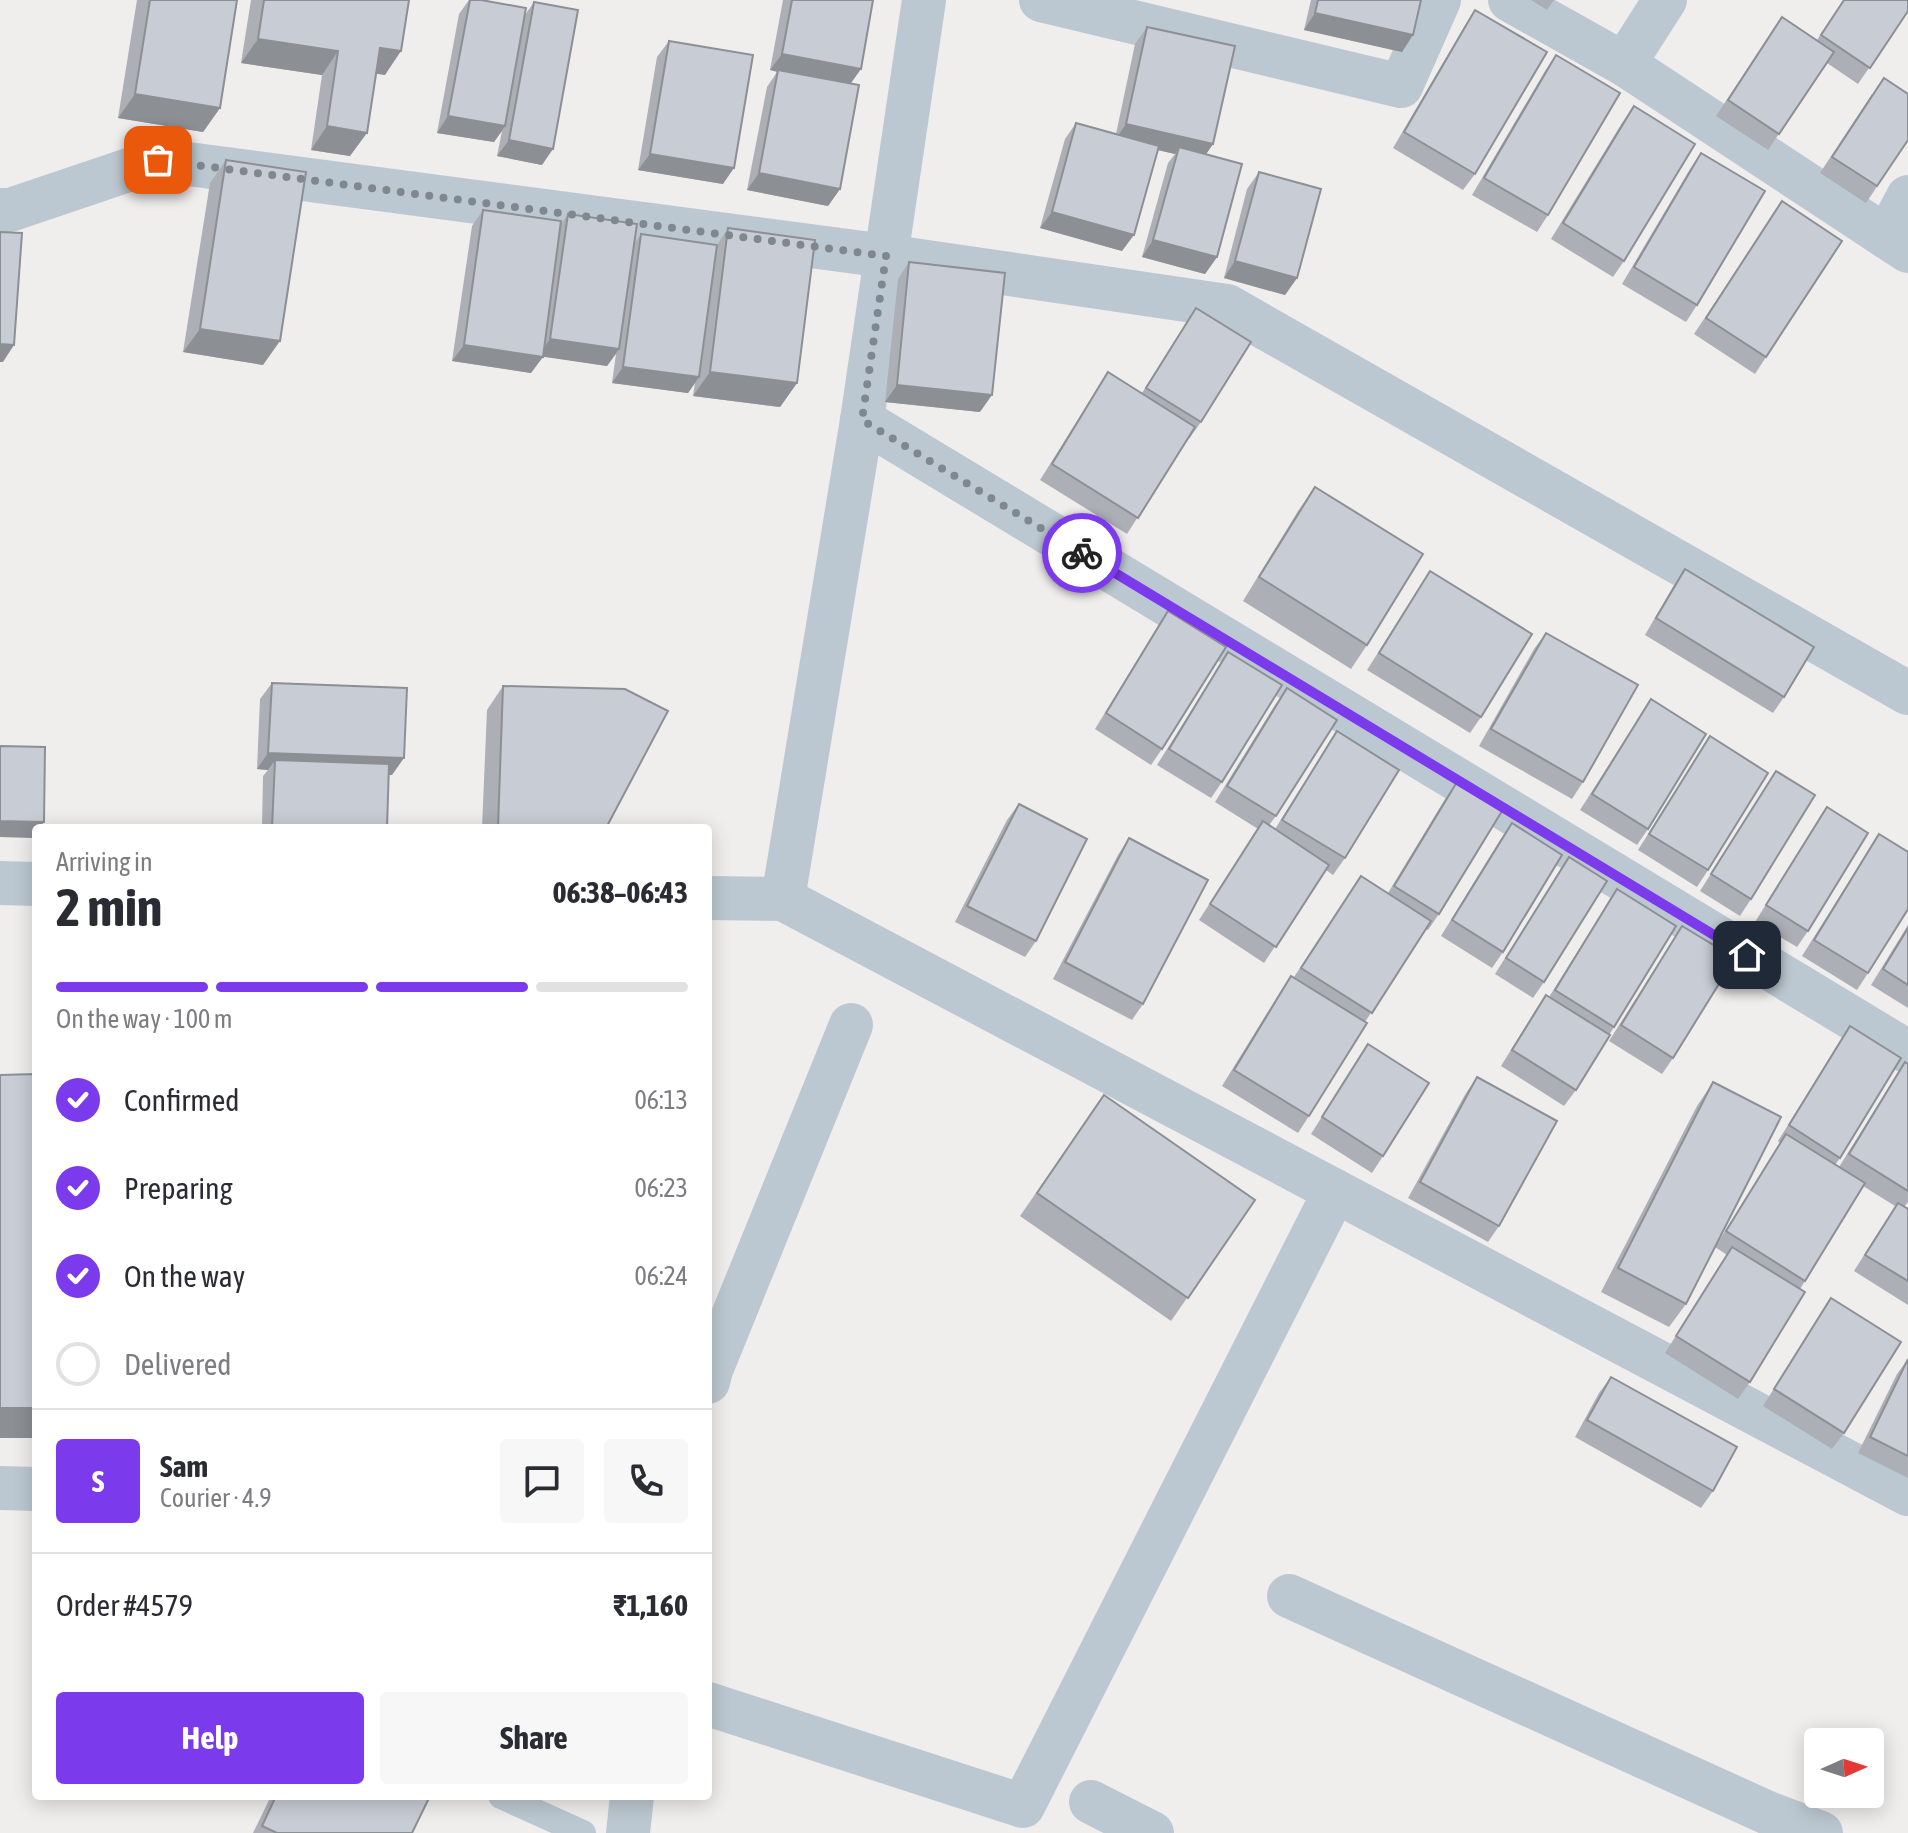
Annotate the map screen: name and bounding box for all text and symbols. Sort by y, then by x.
pin [124,126,192,194]
icon: bag [136,138,180,182]
courier [1042,513,1122,593]
icon: bike [1060,531,1104,575]
text: Arriving in [56,847,153,877]
text: 06:38–06:43 [553,875,688,909]
text: 2 min [56,877,162,937]
pin [1713,921,1781,989]
icon: home [1725,933,1769,977]
text: On the way · 100 m [56,1004,233,1034]
icon: check [56,1078,100,1122]
text: Confirmed [124,1083,239,1117]
text: 06:13 [634,1085,688,1115]
icon: check [56,1166,100,1210]
text: Preparing [124,1171,233,1205]
text: 06:23 [634,1173,688,1203]
icon: check [56,1254,100,1298]
text: On the way [124,1259,245,1293]
text: 06:24 [634,1261,688,1291]
text: Delivered [124,1347,232,1381]
button: chat [500,1439,584,1523]
button: phone [604,1439,688,1523]
text: Sam [160,1449,208,1483]
text: S [92,1464,104,1498]
text: Courier · 4.9 [160,1483,271,1513]
text: Order #4579 [56,1588,193,1622]
text: ₹1,160 [613,1588,688,1622]
button: Help [56,1692,364,1784]
button: Share [380,1692,688,1784]
north arrow [1804,1728,1884,1808]
map controls [1804,1728,1884,1808]

